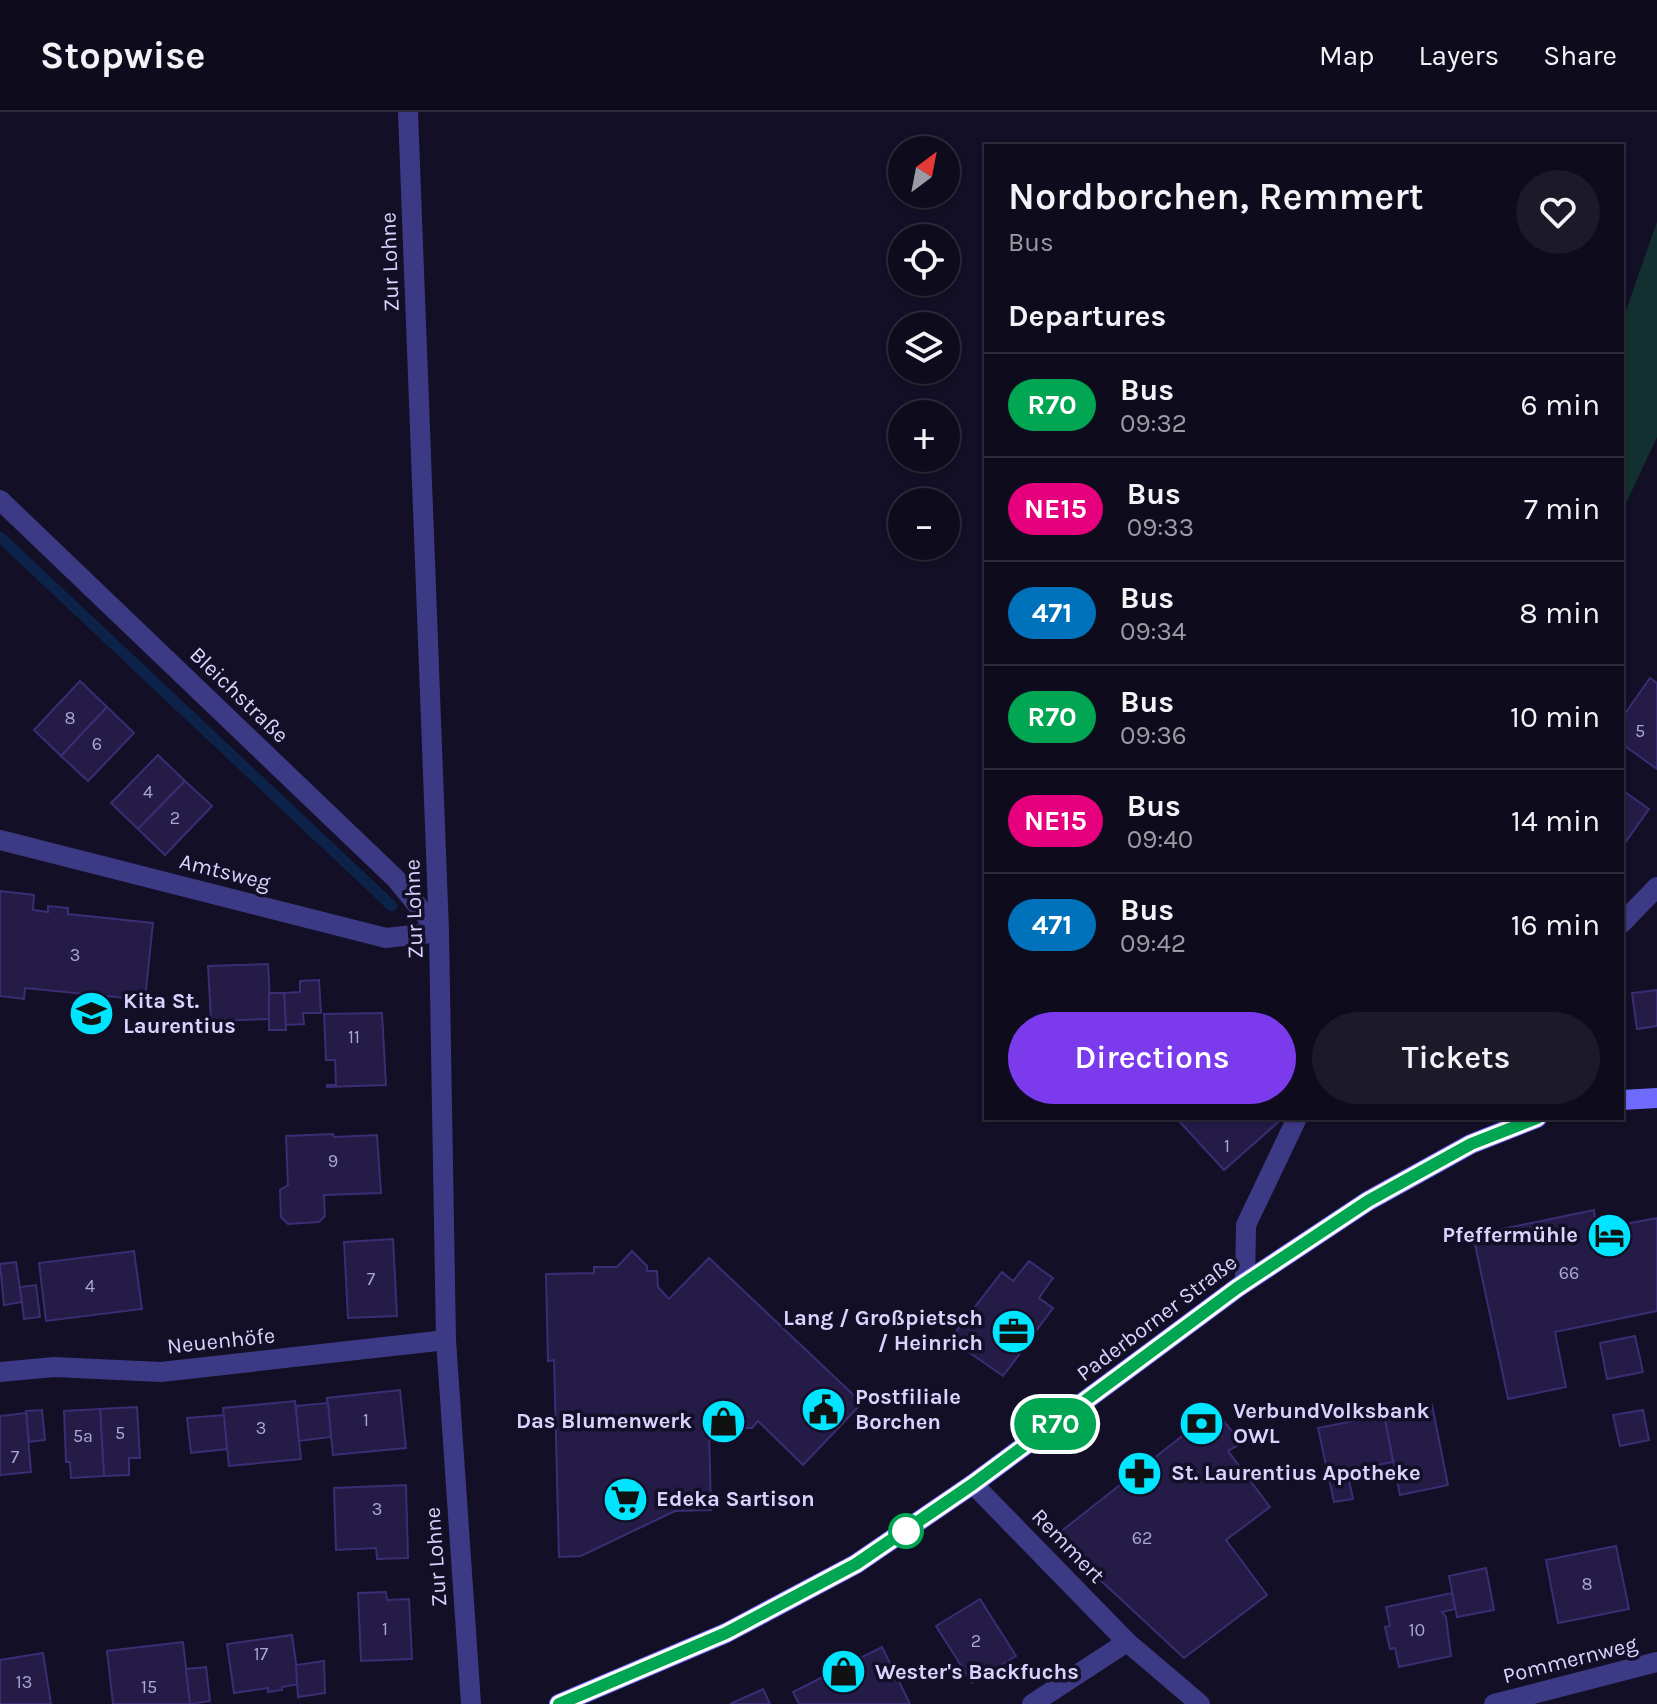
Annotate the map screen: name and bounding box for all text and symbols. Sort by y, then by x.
text: Stopwise [40,33,205,78]
text: Map [1319,39,1374,72]
text: Layers [1418,39,1499,72]
text: Share [1543,39,1617,72]
north arrow [888,136,960,208]
map controls [888,136,960,560]
button: heart [1516,170,1600,254]
text: Nordborchen, Remmert [1008,174,1424,219]
street label: Zur Lohne [375,212,405,312]
button: locate [888,224,960,296]
text: Bus [1008,227,1054,258]
text: Departures [1008,298,1166,334]
button: layers [888,312,960,384]
text: Bus [1120,372,1174,408]
text: 6 min [1521,387,1600,423]
text: R70 [1027,388,1077,421]
button: + [888,400,960,472]
text: 09:32 [1120,408,1187,439]
text: Bus [1127,476,1181,512]
button: − [888,488,960,560]
text: 7 min [1524,491,1600,527]
text: NE15 [1024,492,1087,525]
text: 09:33 [1127,512,1194,543]
text: Bus [1120,580,1174,616]
text: 8 min [1519,595,1600,631]
text: 471 [1032,596,1072,629]
text: 09:34 [1120,616,1186,647]
street label: Bleichstraße [184,642,294,748]
text: Bus [1120,684,1174,720]
text: 10 min [1510,699,1600,735]
text: R70 [1027,700,1077,733]
house number: 8 [64,707,76,729]
text: 09:36 [1120,720,1187,751]
house number: 5 [1635,720,1645,742]
house number: 6 [92,733,102,755]
house number: 4 [143,781,153,803]
text: Bus [1127,788,1181,824]
text: 14 min [1511,803,1600,839]
text: NE15 [1024,804,1087,837]
house number: 2 [170,807,180,829]
text: 09:40 [1127,824,1193,855]
street label: Amtsweg [177,848,274,896]
street label: Zur Lohne [399,859,429,959]
text: Bus [1120,892,1174,928]
text: 16 min [1511,907,1600,943]
text: 471 [1032,908,1072,941]
text: 09:42 [1120,928,1186,959]
house number: 3 [70,944,80,966]
place label: Kita St. Laurentius [123,988,236,1039]
school or university icon: Kita St. Laurentius [68,990,116,1038]
button: Directions [1008,1012,1296,1104]
button: Tickets [1312,1012,1600,1104]
house number: 11 [348,1026,360,1048]
house number: 1 [1224,1135,1230,1157]
house number: 9 [328,1150,338,1172]
hotel icon: Pfeffermühle [1585,1211,1633,1259]
place label: Pfeffermühle [1442,1222,1578,1248]
street label: Paderborner Straße [1072,1249,1242,1387]
house number: 66 [1559,1262,1579,1284]
house number: 7 [367,1268,376,1290]
house number: 4 [85,1275,95,1297]
place label: Lang / Großpietsch / Heinrich [783,1305,983,1356]
office icon: Lang / Großpietsch / Heinrich [990,1307,1038,1355]
street label: Neuenhöfe [166,1322,276,1360]
place label: Postfiliale Borchen [855,1384,961,1435]
public building icon: Postfiliale Borchen [800,1386,848,1434]
shop icon: Das Blumenwerk [699,1397,747,1445]
line badge: R70 [1009,1398,1101,1450]
place label: VerbundVolksbank OWL [1233,1398,1429,1449]
bank icon: VerbundVolksbank OWL [1178,1400,1226,1448]
text: R70 [1030,1407,1080,1440]
place label: Das Blumenwerk [516,1408,692,1434]
house number: 1 [363,1409,369,1431]
house number: 3 [256,1417,266,1439]
house number: 5 [115,1422,125,1444]
house number: 5a [73,1425,93,1447]
house number: 7 [11,1446,20,1468]
pharmacy icon: St. Laurentius Apotheke [1116,1449,1164,1497]
place label: St. Laurentius Apotheke [1171,1460,1421,1486]
supermarket icon: Edeka Sartison [601,1475,649,1523]
place label: Edeka Sartison [656,1486,815,1512]
house number: 3 [372,1498,382,1520]
street label: Remmert [1026,1503,1110,1589]
street label: Zur Lohne [420,1506,452,1608]
unlabelled marker [889,1514,923,1548]
house number: 62 [1132,1527,1152,1549]
house number: 8 [1581,1573,1593,1595]
house number: 1 [382,1618,388,1640]
house number: 10 [1409,1619,1425,1641]
house number: 2 [971,1630,981,1652]
street label: Pommernweg [1500,1631,1640,1689]
house number: 17 [254,1643,269,1665]
shop icon: Wester's Backfuchs [820,1648,868,1696]
place label: Wester's Backfuchs [875,1659,1079,1685]
house number: 13 [16,1671,32,1693]
house number: 15 [141,1676,157,1698]

